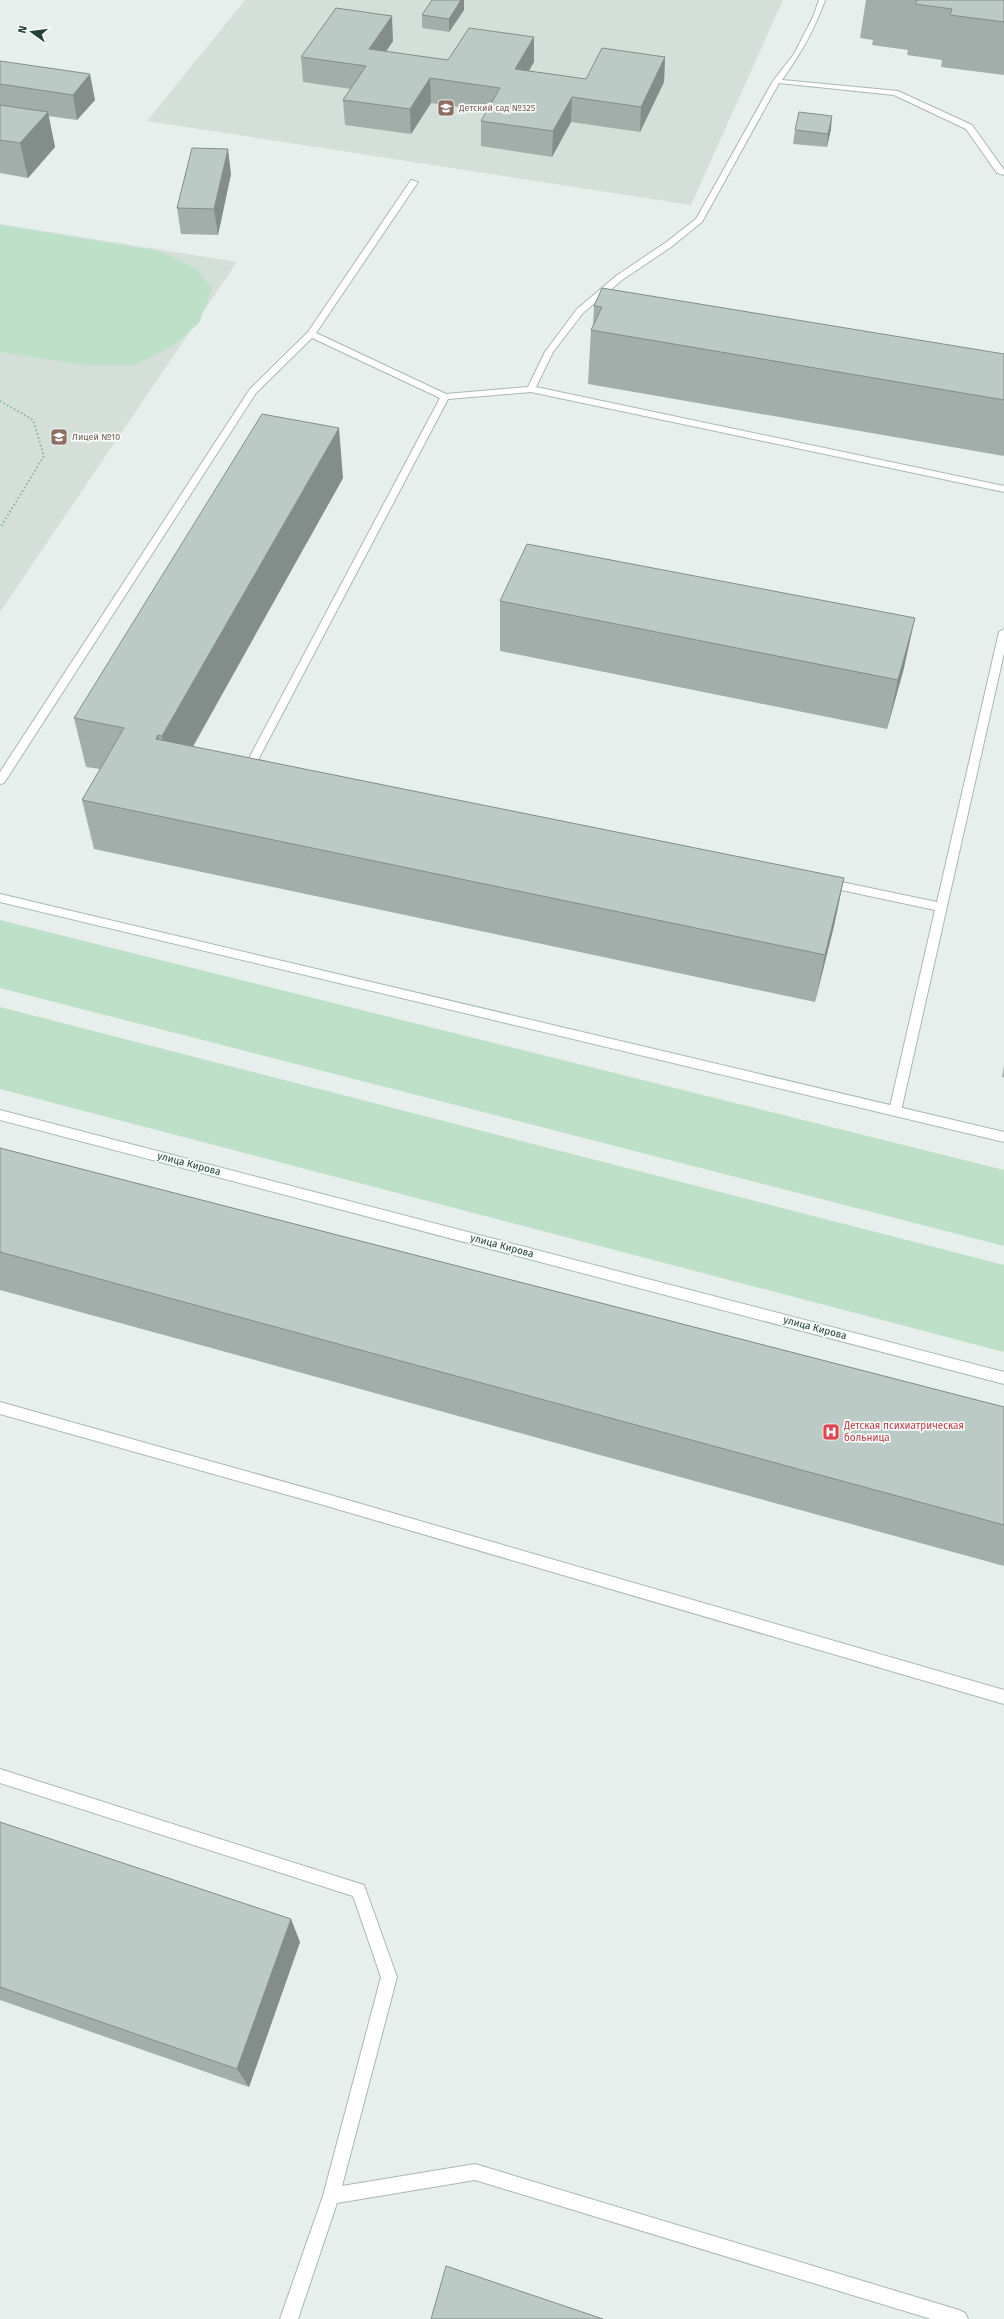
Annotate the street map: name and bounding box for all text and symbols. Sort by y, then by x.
north arrow [12,12,52,52]
text: N [16,25,30,35]
school or university icon: Детский сад №325 [436,98,456,118]
place label: Детский сад №325 [458,103,536,113]
school or university icon: Лицей №10 [49,427,69,447]
place label: Лицей №10 [72,432,120,442]
street label: улица Кирова [156,1150,222,1178]
street label: улица Кирова [469,1232,535,1260]
street label: улица Кирова [782,1314,848,1342]
place label: Детская психиатрическая больница [843,1420,964,1444]
hospital icon: Детская психиатрическая больница [821,1422,841,1442]

